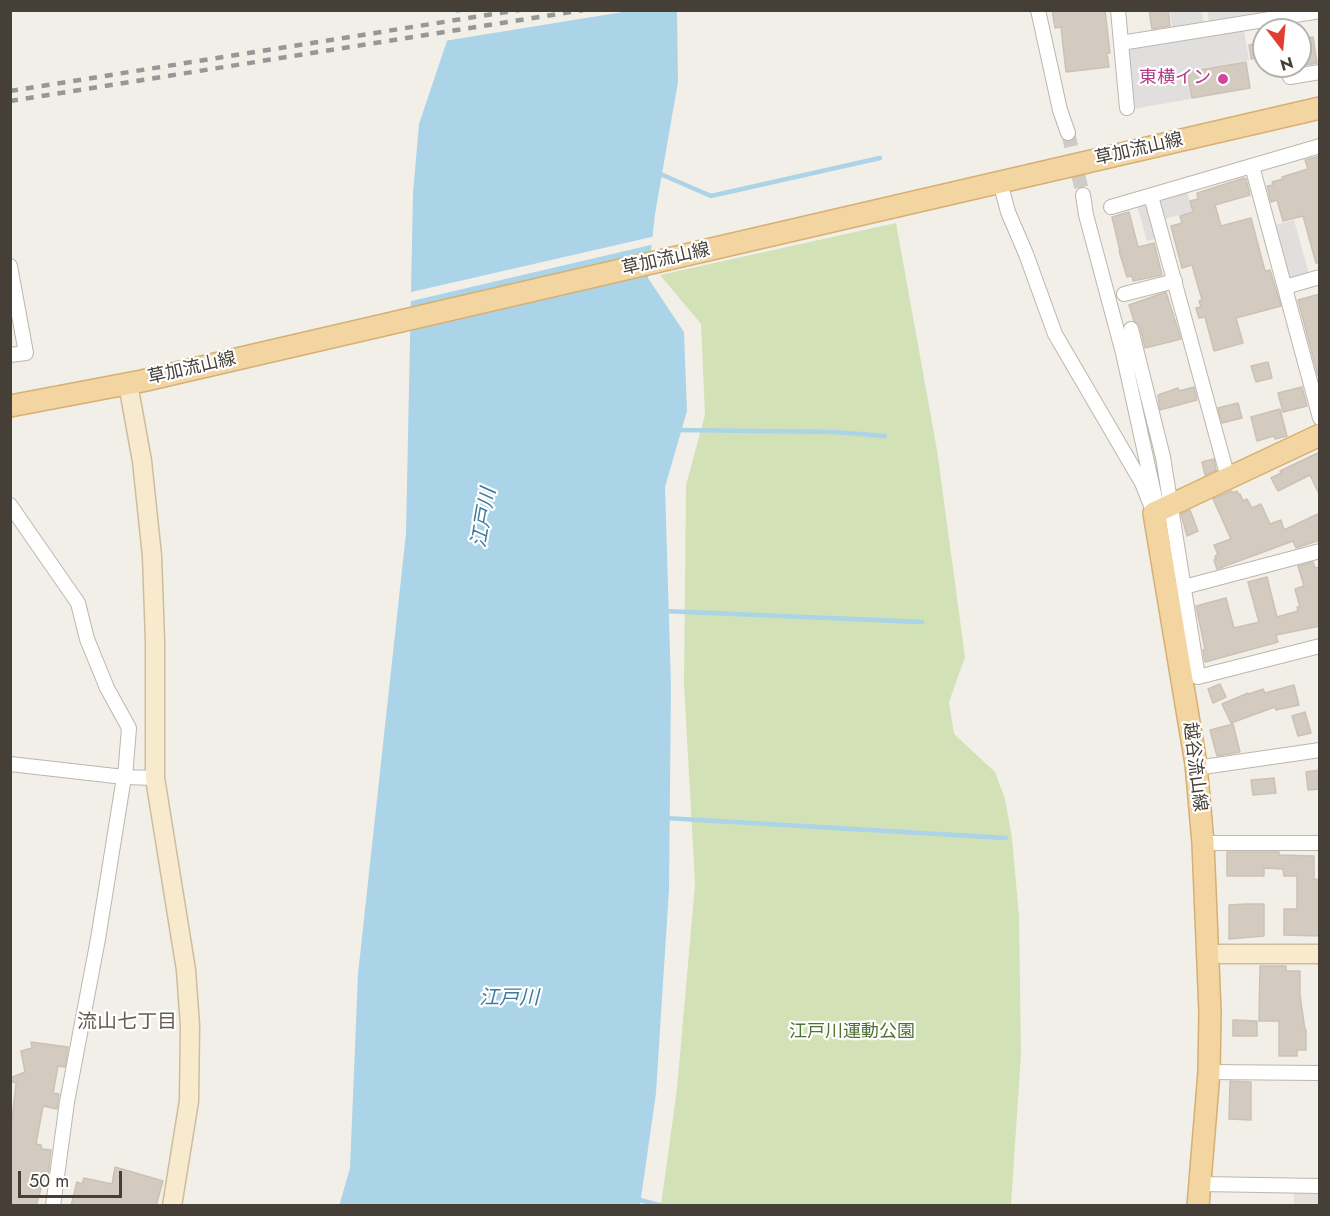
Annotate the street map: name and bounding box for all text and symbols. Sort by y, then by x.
north arrow [1252,18,1312,78]
text: N [1277,51,1296,77]
place label: 東横イン [1139,68,1211,90]
marker: 東横イン [1216,72,1230,86]
street label: 草加流山線 [1093,129,1185,171]
street label: 草加流山線 [620,239,712,281]
street label: 草加流山線 [146,348,238,390]
water label: 江戸川 [468,486,502,550]
street label: 越谷流山線 [1178,721,1210,813]
water label: 江戸川 [479,987,539,1011]
district label: 流山七丁目 [77,1011,177,1035]
park label: 江戸川運動公園 [789,1022,915,1044]
scale bar [21,1159,124,1197]
text: 50 m [29,1168,69,1194]

